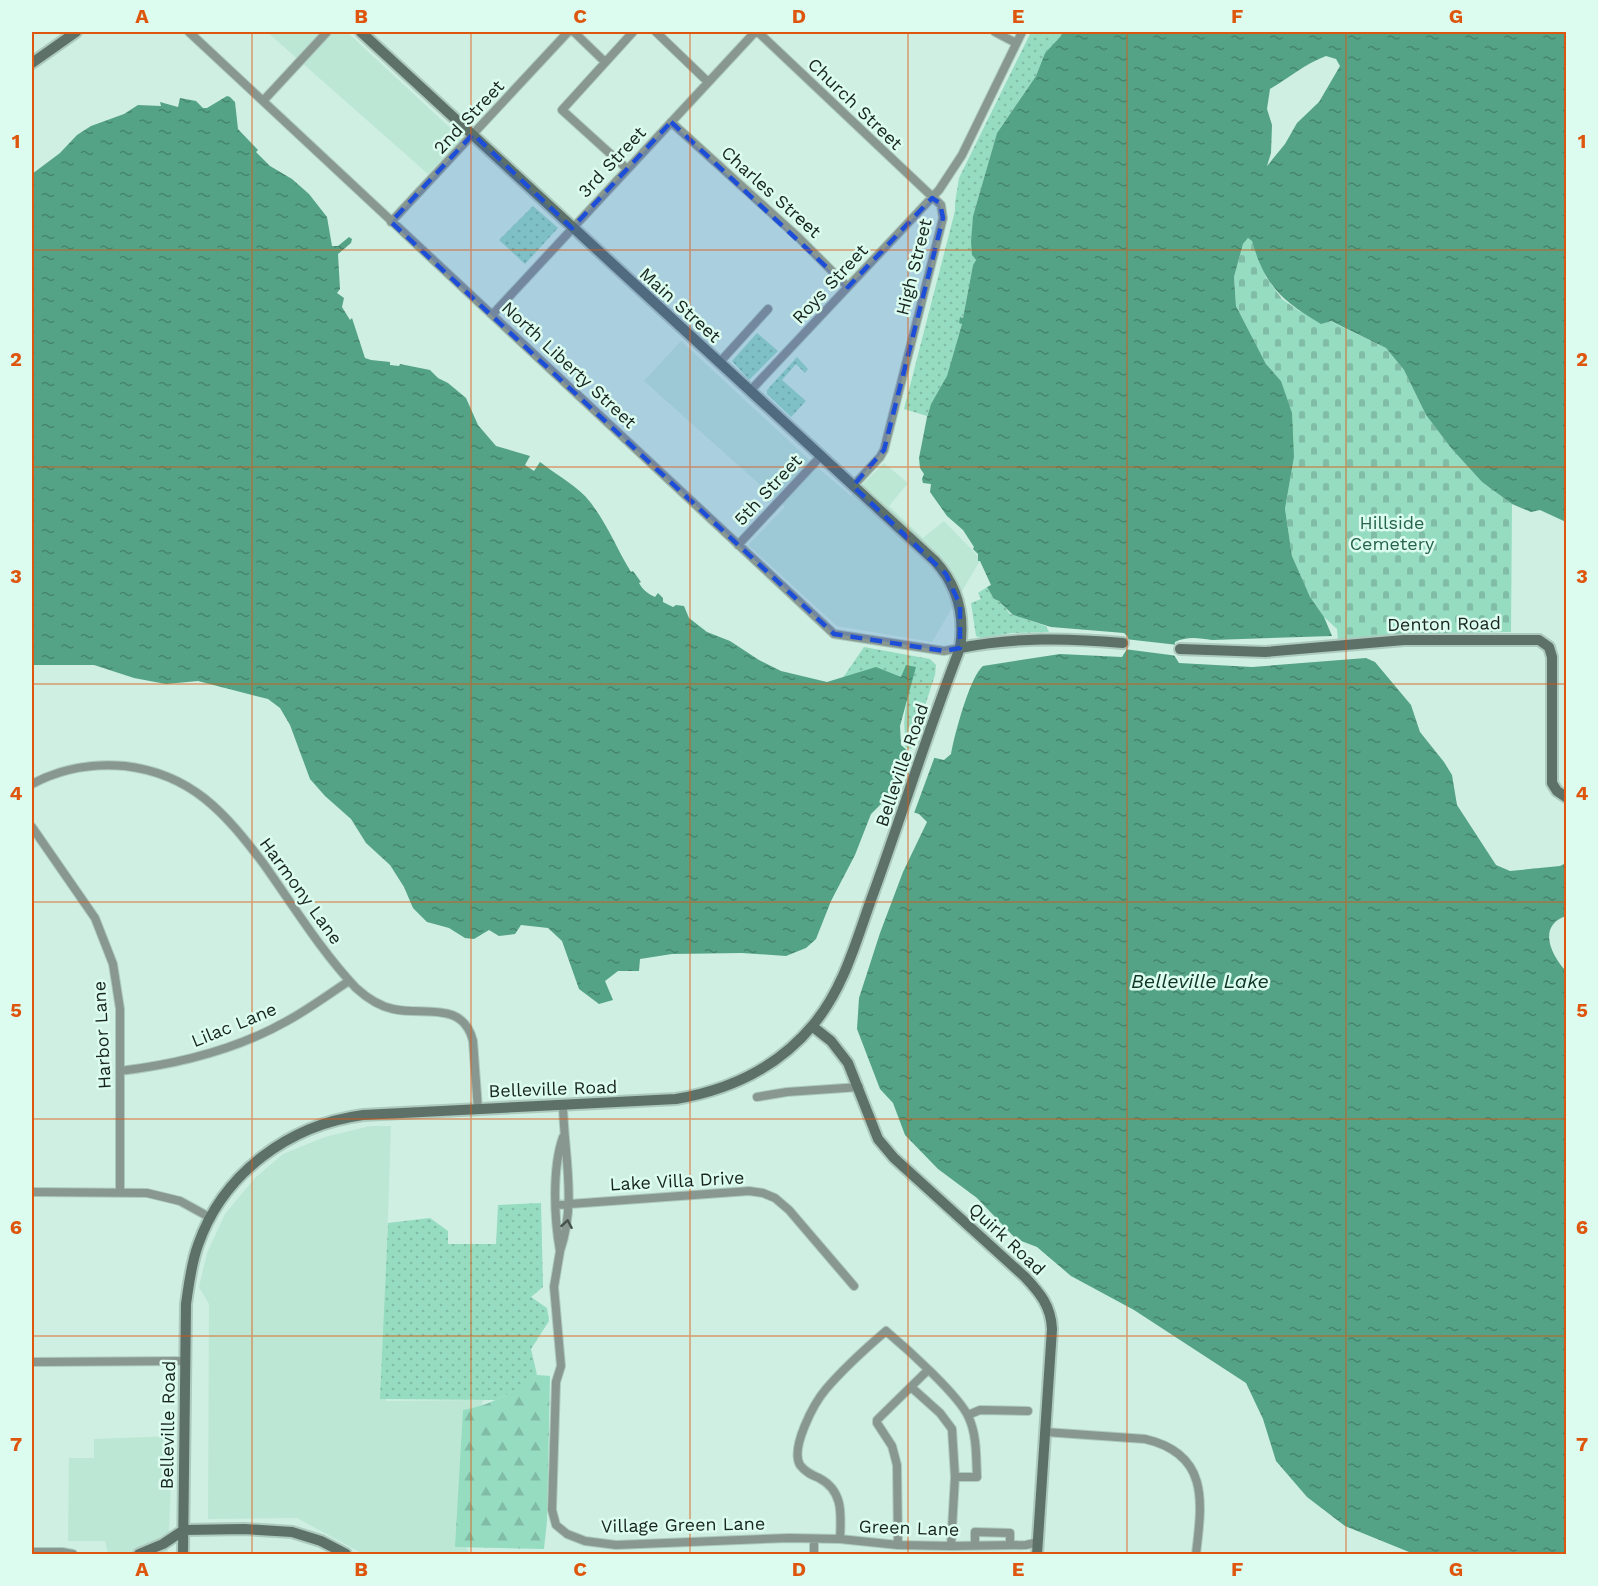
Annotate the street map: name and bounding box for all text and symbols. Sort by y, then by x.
text: A [135,4,149,28]
text: B [354,4,368,28]
text: C [573,4,587,28]
text: D [792,4,806,28]
text: E [1012,4,1024,28]
text: F [1231,4,1243,28]
text: G [1449,4,1463,28]
street label: Church Street [804,53,907,154]
street label: 2nd Street [429,75,508,158]
street label: 3rd Street [574,122,650,201]
text: 1 [12,129,20,153]
text: 1 [1578,129,1586,153]
street label: Charles Street [717,141,826,242]
street label: High Street [891,216,936,317]
street label: Roys Street [787,239,872,328]
street label: Main Street [636,263,725,347]
street label: North Liberty Street [498,297,641,433]
text: 2 [10,347,22,371]
text: 2 [1576,347,1588,371]
street label: 5th Street [729,449,806,530]
park label: Hillside Cemetery [1350,512,1435,554]
text: 3 [10,564,22,588]
text: 3 [1576,564,1588,588]
street label: Denton Road [1387,612,1501,635]
street label: Belleville Road [871,700,932,829]
text: 4 [10,781,23,805]
text: 4 [1576,781,1589,805]
street label: Harmony Lane [256,833,347,948]
water label: Belleville Lake [1131,969,1269,993]
street label: Harbor Lane [88,980,115,1090]
text: 5 [10,998,22,1022]
street label: Lilac Lane [188,998,279,1051]
text: 5 [1576,998,1588,1022]
street label: Belleville Road [488,1076,618,1101]
street label: Lake Villa Drive [609,1166,745,1195]
street label: Quirk Road [965,1198,1050,1279]
text: 6 [10,1215,22,1239]
text: 6 [1576,1215,1588,1239]
one-way arrow [560,1219,573,1229]
street label: Belleville Road [156,1360,179,1490]
text: 7 [10,1432,22,1456]
text: 7 [1576,1432,1588,1456]
street label: Village Green Lane [601,1513,765,1536]
street label: Green Lane [858,1515,960,1540]
text: A [135,1557,149,1581]
text: B [354,1557,368,1581]
text: C [573,1557,587,1581]
text: D [792,1557,806,1581]
text: E [1012,1557,1024,1581]
text: F [1231,1557,1243,1581]
text: G [1449,1557,1463,1581]

